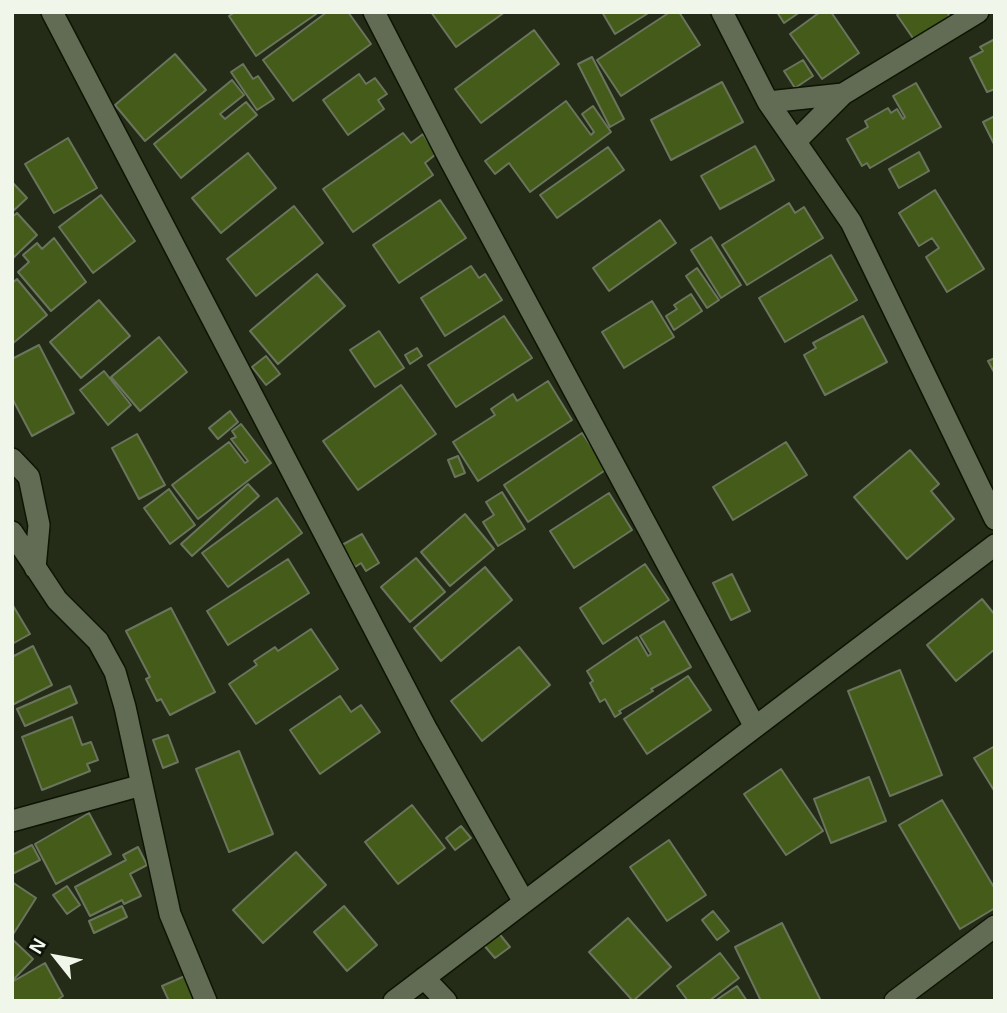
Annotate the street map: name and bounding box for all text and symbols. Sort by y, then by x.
north arrow [21,922,91,992]
text: N [25,935,50,957]

